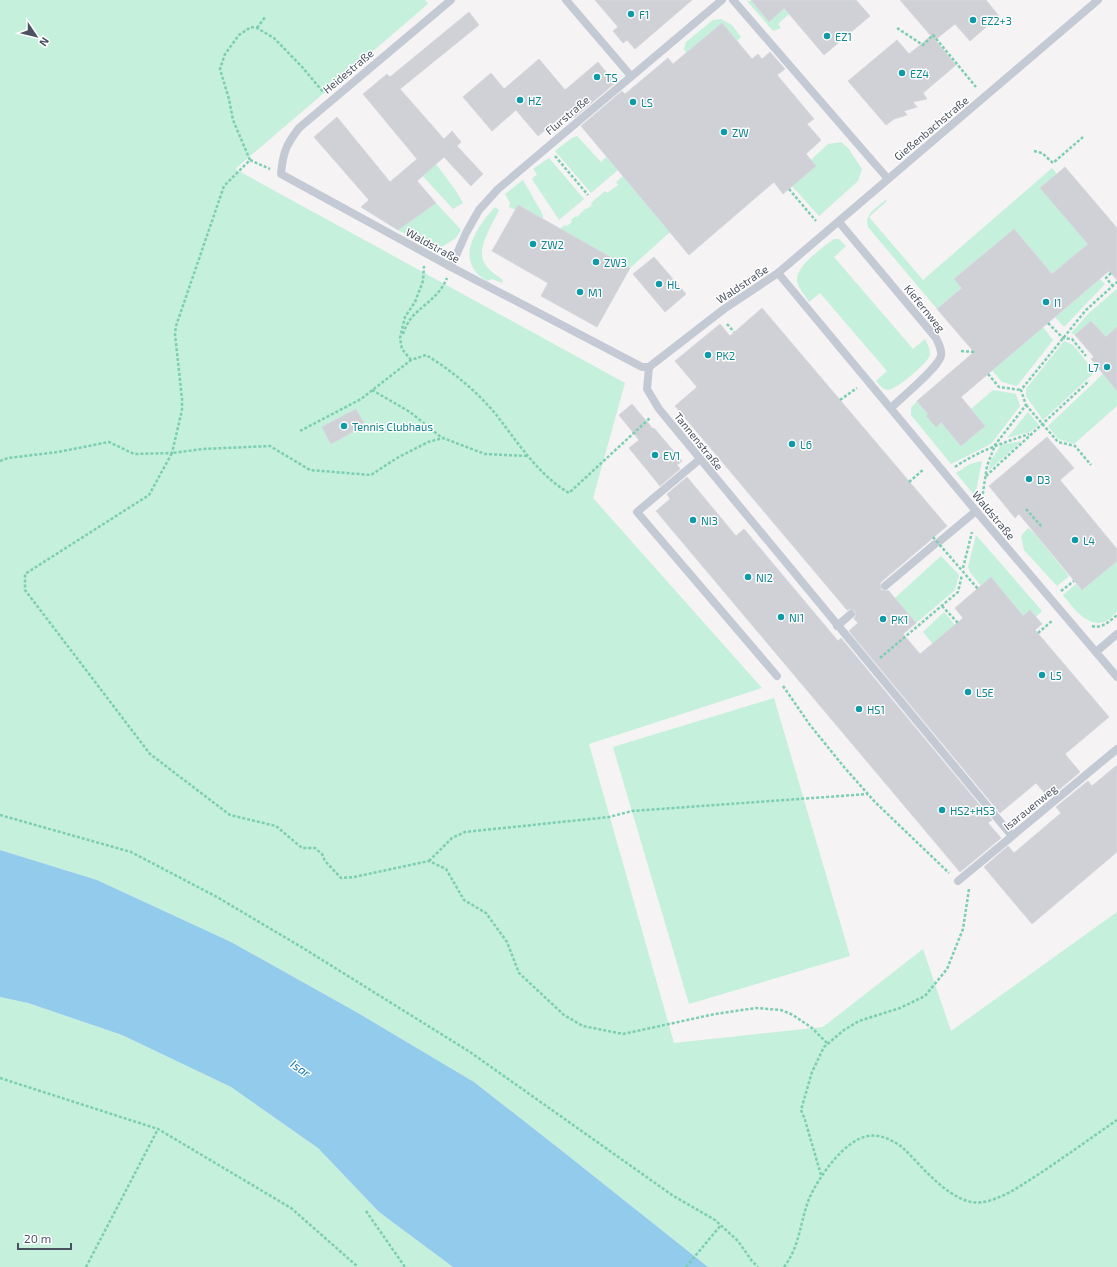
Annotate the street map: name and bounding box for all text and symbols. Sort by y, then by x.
place label: F1 [639,8,649,21]
marker: F1 [626,9,636,19]
place label: EZ2+3 [981,14,1012,27]
marker: EZ2+3 [968,15,978,25]
north arrow [16,16,56,56]
place label: EZ1 [835,30,852,43]
marker: EZ1 [822,31,832,41]
text: N [37,35,52,49]
street label: Heidestraße [320,46,376,96]
place label: EZ4 [910,67,929,80]
marker: EZ4 [897,68,907,78]
place label: TS [605,71,618,84]
marker: TS [592,72,602,82]
street label: Flurstraße [542,93,592,137]
street label: Gießenbachstraße [891,93,971,163]
place label: HZ [528,94,542,107]
marker: HZ [515,95,525,105]
place label: LS [641,96,653,109]
marker: LS [628,97,638,107]
place label: ZW [732,126,749,139]
marker: ZW [719,127,729,137]
street label: Waldstraße [404,225,462,265]
place label: ZW2 [541,238,564,251]
marker: ZW2 [528,239,538,249]
place label: ZW3 [604,256,627,269]
marker: ZW3 [591,257,601,267]
street label: Waldstraße [714,262,770,306]
place label: HL [667,278,680,291]
marker: HL [654,279,664,289]
street label: Kiefernweg [902,282,948,334]
place label: M1 [588,286,602,299]
marker: M1 [575,287,585,297]
place label: I1 [1054,296,1061,309]
marker: I1 [1041,297,1051,307]
place label: PK2 [716,349,735,362]
marker: PK2 [703,350,713,360]
place label: L7 [1088,361,1099,374]
marker: L7 [1102,362,1112,372]
street label: Tannenstraße [672,410,726,472]
place label: Tennis Clubhaus [352,420,433,433]
marker: Tennis Clubhaus [339,421,349,431]
place label: L6 [800,438,812,451]
marker: L6 [787,439,797,449]
place label: EV1 [663,449,680,462]
marker: EV1 [650,450,660,460]
place label: D3 [1037,473,1050,486]
marker: D3 [1024,474,1034,484]
street label: Waldstraße [970,488,1018,542]
place label: NI3 [701,514,718,527]
marker: NI3 [688,515,698,525]
place label: L4 [1083,534,1095,547]
marker: L4 [1070,535,1080,545]
place label: NI2 [756,571,773,584]
marker: NI2 [743,572,753,582]
place label: NI1 [789,611,804,624]
marker: NI1 [776,612,786,622]
place label: PK1 [891,613,908,626]
marker: PK1 [878,614,888,624]
place label: L5 [1050,669,1062,682]
marker: L5 [1037,670,1047,680]
place label: L5E [976,686,994,699]
marker: L5E [963,687,973,697]
place label: HS1 [867,703,885,716]
marker: HS1 [854,704,864,714]
street label: Isarauenweg [1001,782,1059,832]
place label: HS2+HS3 [950,804,995,817]
marker: HS2+HS3 [937,805,947,815]
water label: Isar [288,1056,314,1080]
scale bar [18,1225,71,1251]
text: 20 m [24,1231,51,1245]

